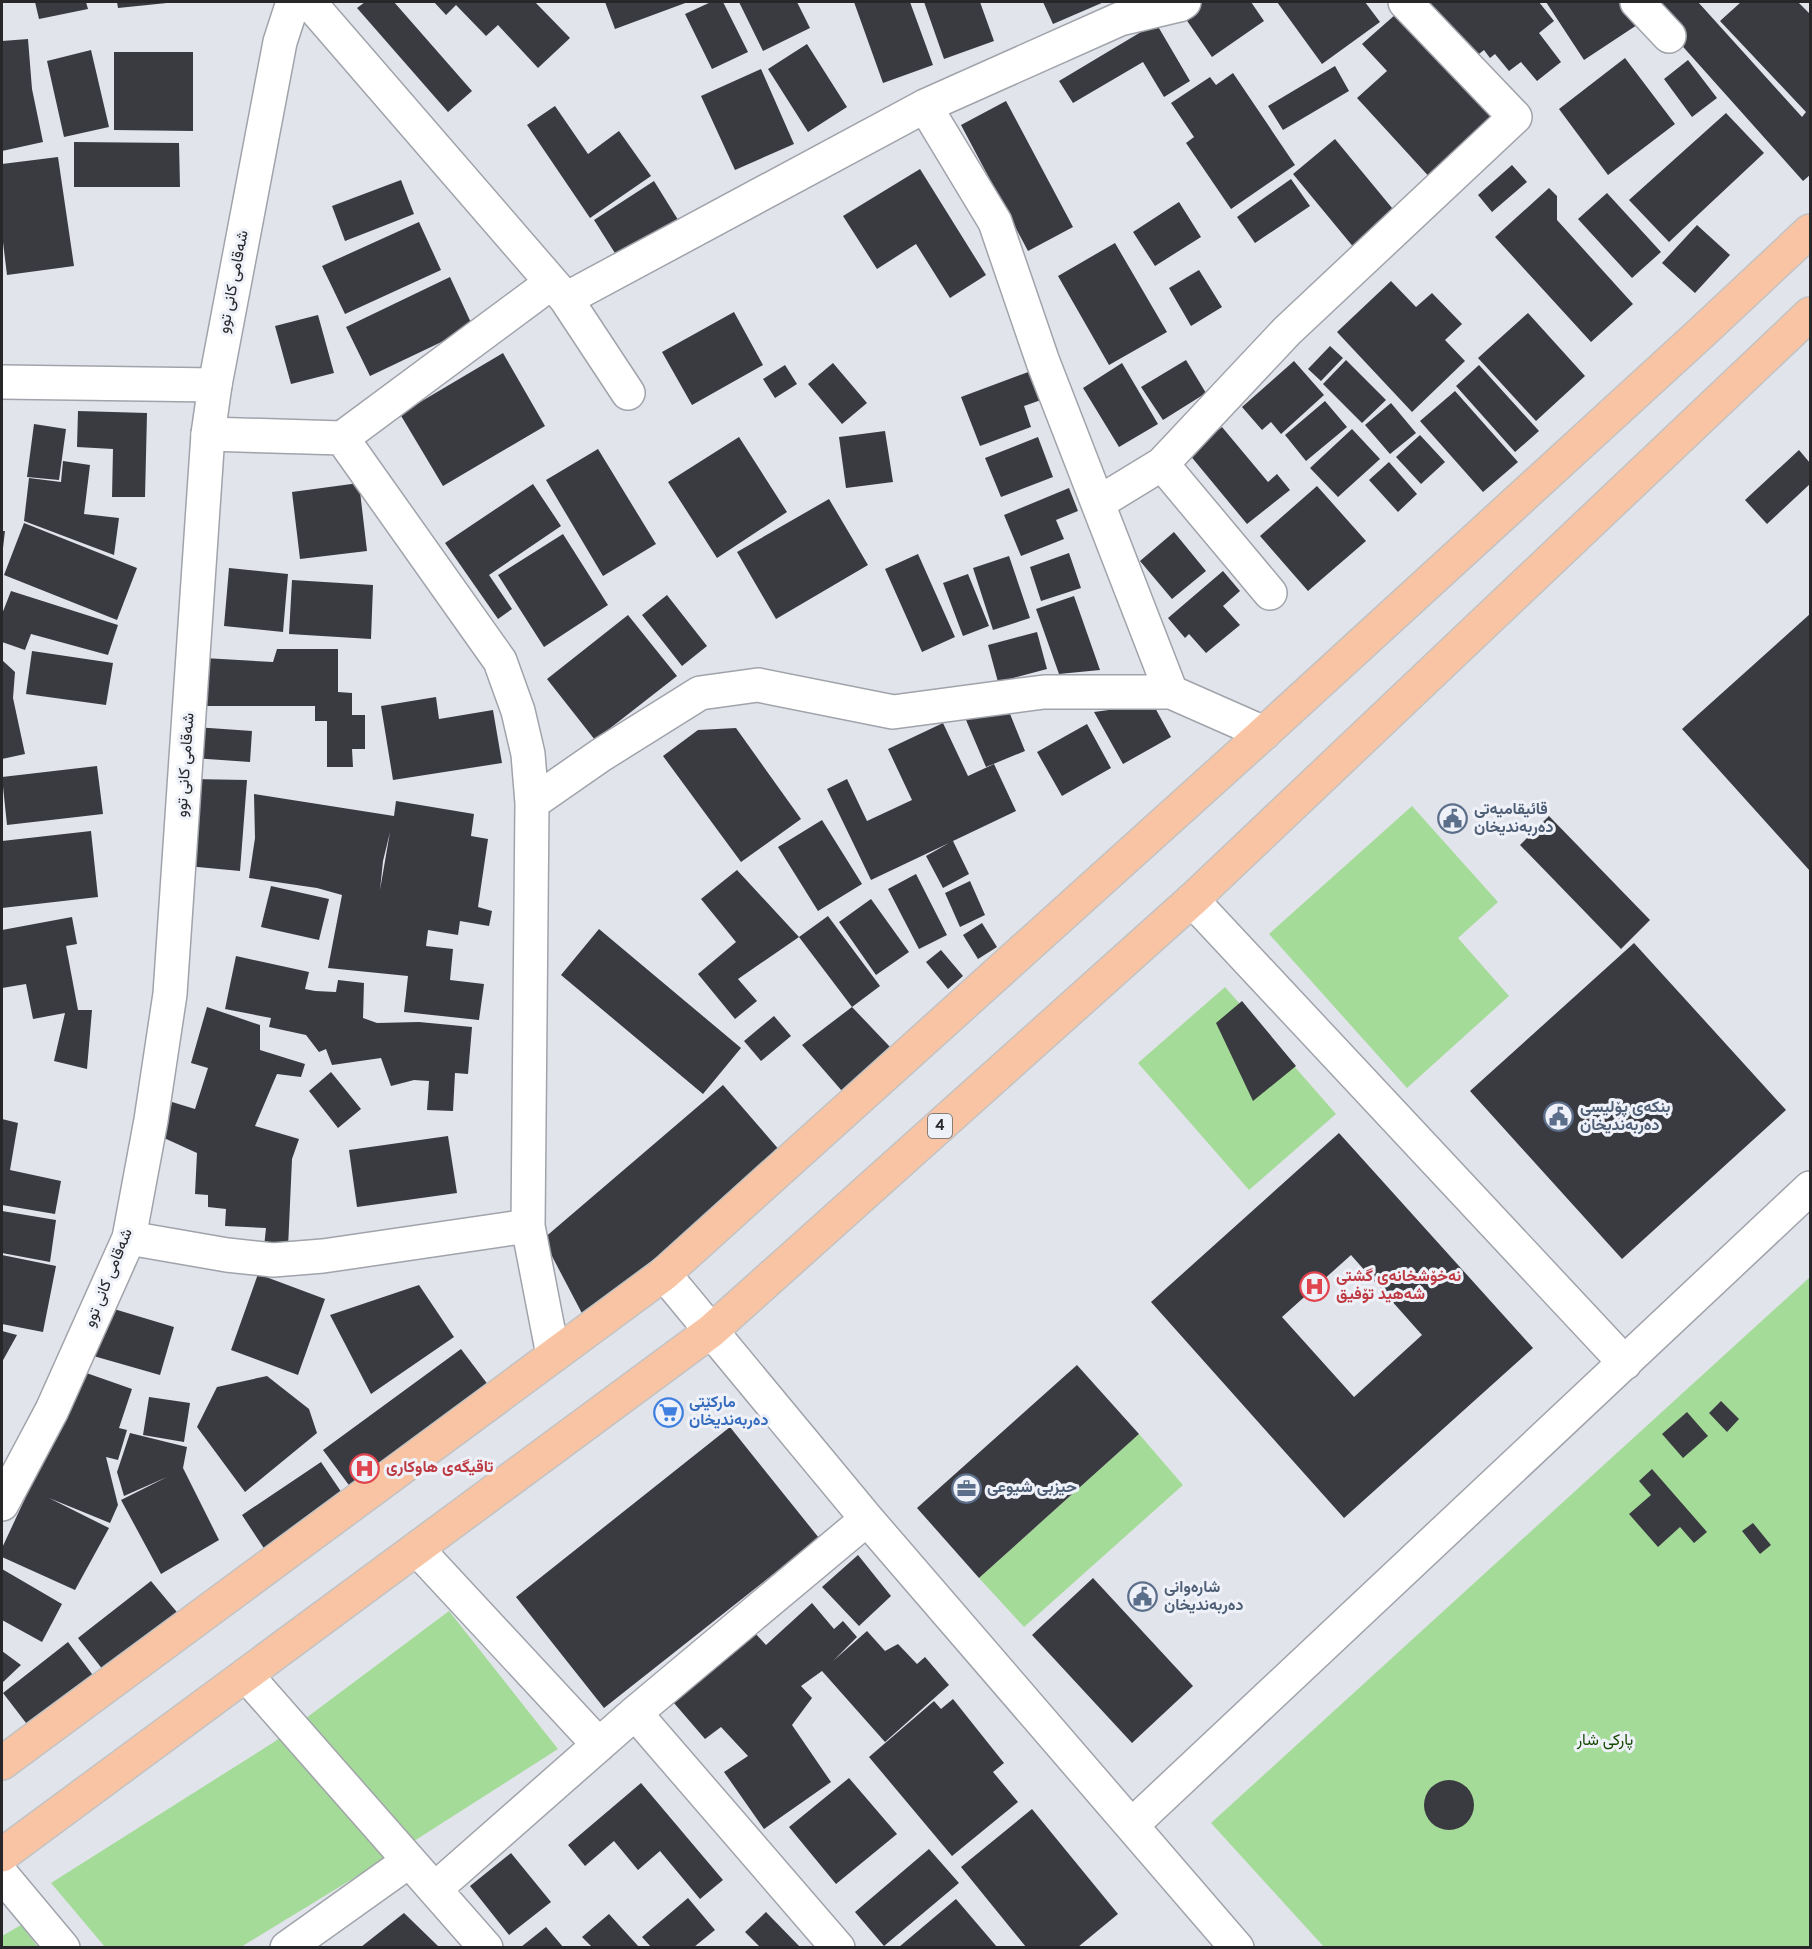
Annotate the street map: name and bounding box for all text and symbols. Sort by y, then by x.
street label: شەقامی کانی توو [214,229,254,335]
street label: شەقامی کانی توو [172,712,200,818]
place label: قائیقامیەتی دەربەندیخان [1474,800,1554,838]
public building icon: قائیقامیەتی دەربەندیخان [1437,803,1469,835]
place label: بنکەی پۆلیسی دەربەندیخان [1580,1098,1671,1136]
public building icon: بنکەی پۆلیسی دەربەندیخان [1543,1101,1575,1133]
road number: 4 [928,1114,952,1138]
street label: شەقامی کانی توو [80,1226,138,1330]
place label: نەخۆشخانەی گشتی شەهید تۆفیق [1336,1267,1462,1305]
hospital icon: نەخۆشخانەی گشتی شەهید تۆفیق [1299,1270,1331,1302]
place label: مارکێتی دەربەندیخان [689,1393,769,1431]
supermarket icon: مارکێتی دەربەندیخان [652,1396,684,1428]
hospital icon: تاقیگەی هاوکاری [349,1452,381,1484]
place label: تاقیگەی هاوکاری [386,1458,493,1478]
office icon: حیزبی شیوعی [950,1472,982,1504]
place label: حیزبی شیوعی [987,1478,1077,1498]
place label: شارەوانی دەربەندیخان [1164,1578,1244,1616]
public building icon: شارەوانی دەربەندیخان [1127,1581,1159,1613]
park label: پاركى شار [1576,1731,1633,1751]

